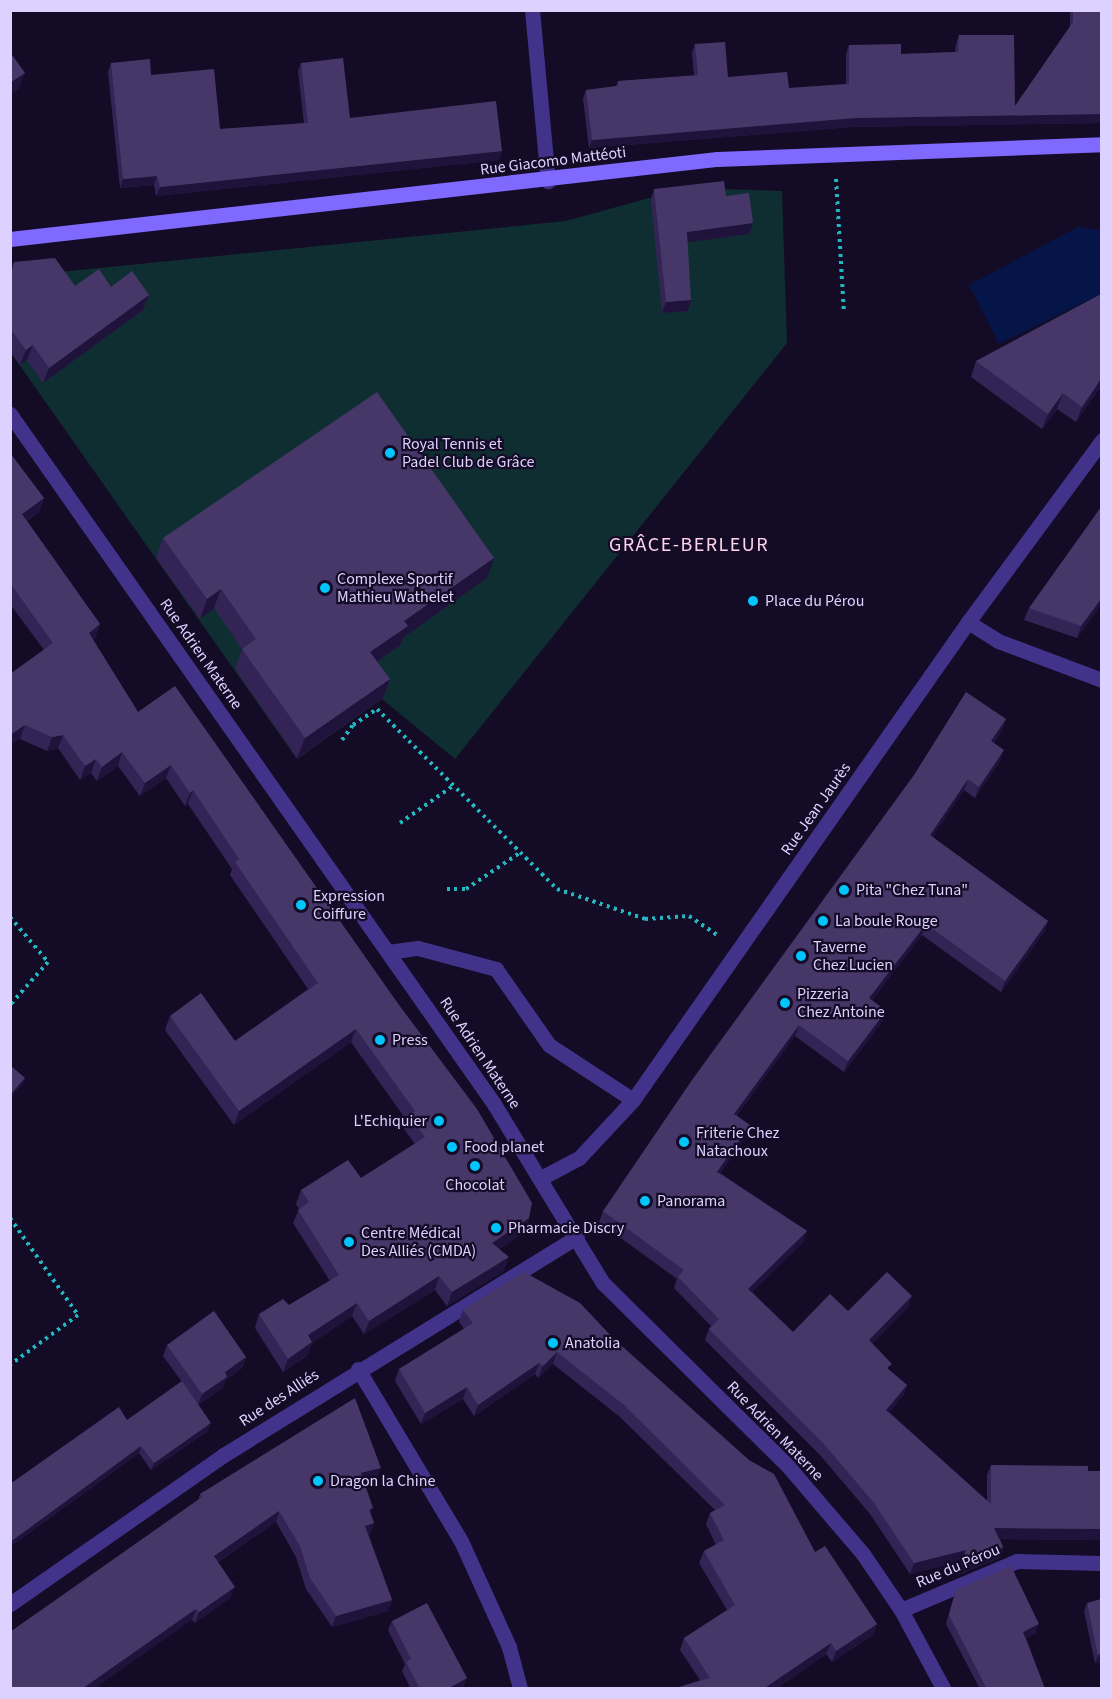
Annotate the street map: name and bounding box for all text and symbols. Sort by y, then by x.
street label: Rue Giacomo Mattéoti [479,143,627,179]
place label: Royal Tennis et Padel Club de Grâce [402,434,535,472]
marker: Royal Tennis et Padel Club de Grâce [383,446,397,460]
district label: GRÂCE-BERLEUR [609,533,769,557]
place label: Complexe Sportif Mathieu Wathelet [337,569,454,607]
marker: Complexe Sportif Mathieu Wathelet [318,581,332,595]
place label: Place du Pérou [765,591,864,611]
marker: Place du Pérou [746,594,760,608]
street label: Rue Adrien Materne [156,595,246,713]
street label: Rue Jean Jaurès [777,759,855,859]
place label: Pita "Chez Tuna" [856,880,968,900]
marker: Pita "Chez Tuna" [837,883,851,897]
place label: Expression Coiffure [313,886,385,924]
marker: Expression Coiffure [294,898,308,912]
place label: La boule Rouge [835,911,938,931]
marker: La boule Rouge [816,914,830,928]
place label: Taverne Chez Lucien [813,937,893,975]
marker: Taverne Chez Lucien [794,949,808,963]
place label: Pizzeria Chez Antoine [797,984,885,1022]
street label: Rue Adrien Materne [435,993,525,1113]
marker: Pizzeria Chez Antoine [778,996,792,1010]
place label: Press [392,1030,428,1050]
marker: Press [373,1033,387,1047]
place label: L'Echiquier [353,1111,427,1131]
marker: L'Echiquier [432,1114,446,1128]
place label: Friterie Chez Natachoux [696,1123,779,1161]
marker: Friterie Chez Natachoux [677,1135,691,1149]
place label: Food planet [464,1137,544,1157]
marker: Food planet [445,1140,459,1154]
marker: Chocolat [468,1159,482,1173]
place label: Chocolat [445,1175,505,1195]
place label: Panorama [657,1191,725,1211]
marker: Panorama [638,1194,652,1208]
place label: Pharmacie Discry [508,1218,624,1238]
marker: Pharmacie Discry [489,1221,503,1235]
place label: Centre Médical Des Alliés (CMDA) [361,1223,476,1261]
marker: Centre Médical Des Alliés (CMDA) [342,1235,356,1249]
place label: Anatolia [565,1333,620,1353]
marker: Anatolia [546,1336,560,1350]
street label: Rue des Alliés [236,1365,322,1431]
street label: Rue Adrien Materne [723,1377,827,1485]
place label: Dragon la Chine [330,1471,435,1491]
marker: Dragon la Chine [311,1474,325,1488]
street label: Rue du Pérou [913,1540,1003,1592]

